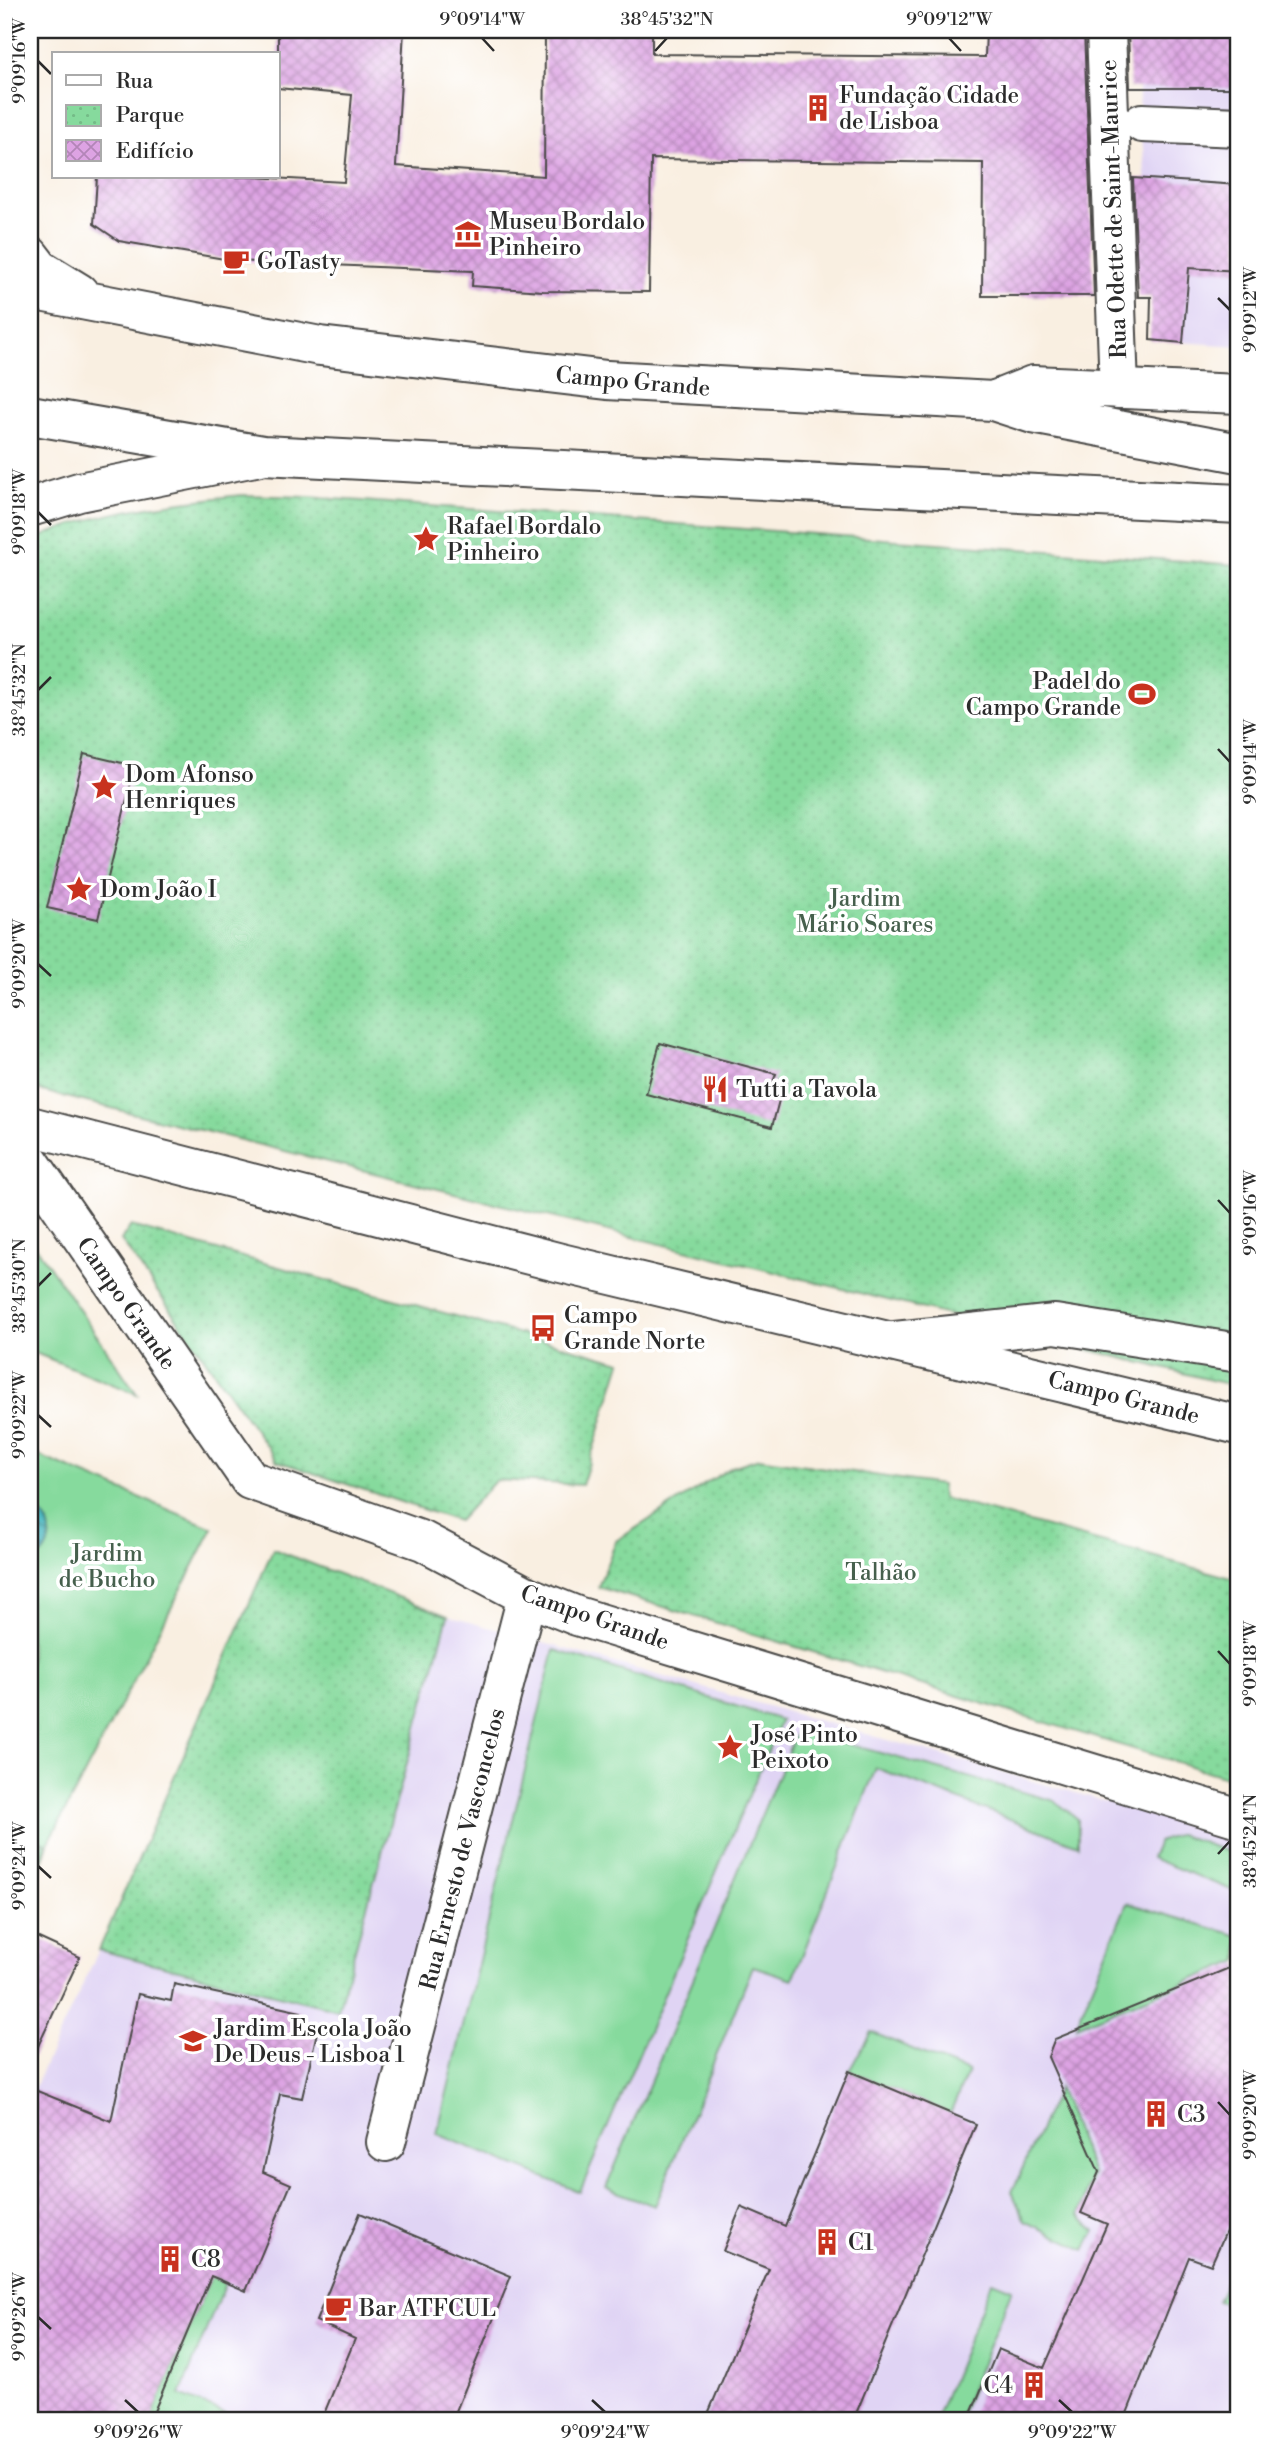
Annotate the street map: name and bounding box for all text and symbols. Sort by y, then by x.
text: 9°09'14"W [439,8,525,31]
text: 38°45'32"N [621,8,714,31]
text: 9°09'12"W [906,8,993,31]
text: 9°09'16"W [8,17,31,104]
legend [52,52,280,178]
street label: Rua Odette de Saint-Maurice [1095,59,1133,359]
text: Rua [116,69,153,95]
place label: Fundação Cidade de Lisboa [839,82,1019,136]
building icon: Fundação Cidade de Lisboa [803,93,833,123]
text: Parque [116,103,184,129]
text: Edifício [116,139,194,165]
place label: Museu Bordalo Pinheiro [489,208,645,262]
museum icon: Museu Bordalo Pinheiro [453,219,483,249]
cafe icon: GoTasty [221,246,251,276]
place label: GoTasty [257,248,341,276]
text: 9°09'12"W [1239,266,1262,353]
street label: Campo Grande [554,361,711,403]
text: 9°09'18"W [8,468,31,555]
place label: Rafael Bordalo Pinheiro [447,513,602,567]
place icon: Rafael Bordalo Pinheiro [411,524,441,554]
text: 38°45'32"N [8,643,31,736]
place label: Padel do Campo Grande [966,668,1121,722]
sports icon: Padel do Campo Grande [1127,679,1157,709]
text: 9°09'14"W [1239,719,1262,805]
place label: Dom Afonso Henriques [125,761,254,815]
place icon: Dom Afonso Henriques [89,772,119,802]
place icon: Dom João I [64,874,94,904]
place label: Dom João I [100,876,217,904]
park label: Jardim Mário Soares [797,885,933,939]
text: 9°09'20"W [8,918,31,1009]
restaurant icon: Tutti a Tavola [700,1074,730,1104]
place label: Tutti a Tavola [736,1076,877,1104]
text: 9°09'16"W [1239,1169,1262,1256]
street label: Campo Grande [70,1232,182,1375]
text: 38°45'30"N [8,1238,31,1333]
place label: Campo Grande Norte [564,1302,705,1356]
bus stop icon: Campo Grande Norte [528,1313,558,1343]
street label: Campo Grande [1045,1366,1202,1430]
text: 9°09'22"W [8,1370,31,1459]
park label: Jardim de Bucho [59,1540,155,1594]
park label: Talhão [845,1559,917,1587]
street label: Campo Grande [517,1579,673,1656]
text: 9°09'18"W [1239,1620,1262,1707]
street label: Rua Ernesto de Vasconcelos [414,1705,512,1993]
place label: José Pinto Peixoto [750,1721,858,1775]
place icon: José Pinto Peixoto [715,1732,745,1762]
text: 38°45'24"N [1239,1794,1262,1888]
text: 9°09'24"W [8,1821,31,1910]
place label: Jardim Escola João De Deus - Lisboa 1 [213,2015,412,2069]
school or university icon: Jardim Escola João De Deus - Lisboa 1 [178,2026,208,2056]
text: 9°09'20"W [1239,2069,1262,2160]
building icon: C3 [1141,2099,1171,2129]
place label: C3 [1177,2101,1206,2129]
building icon: C1 [812,2227,842,2257]
place label: C1 [848,2229,874,2257]
building icon: C8 [155,2244,185,2274]
place label: C8 [191,2246,221,2274]
text: 9°09'26"W [8,2272,31,2361]
cafe icon: Bar ATFCUL [323,2293,353,2323]
place label: Bar ATFCUL [358,2295,496,2323]
building icon: C4 [1019,2370,1049,2400]
place label: C4 [984,2372,1013,2400]
text: 9°09'26"W [94,2421,183,2444]
text: 9°09'24"W [561,2421,650,2444]
text: 9°09'22"W [1028,2421,1117,2444]

